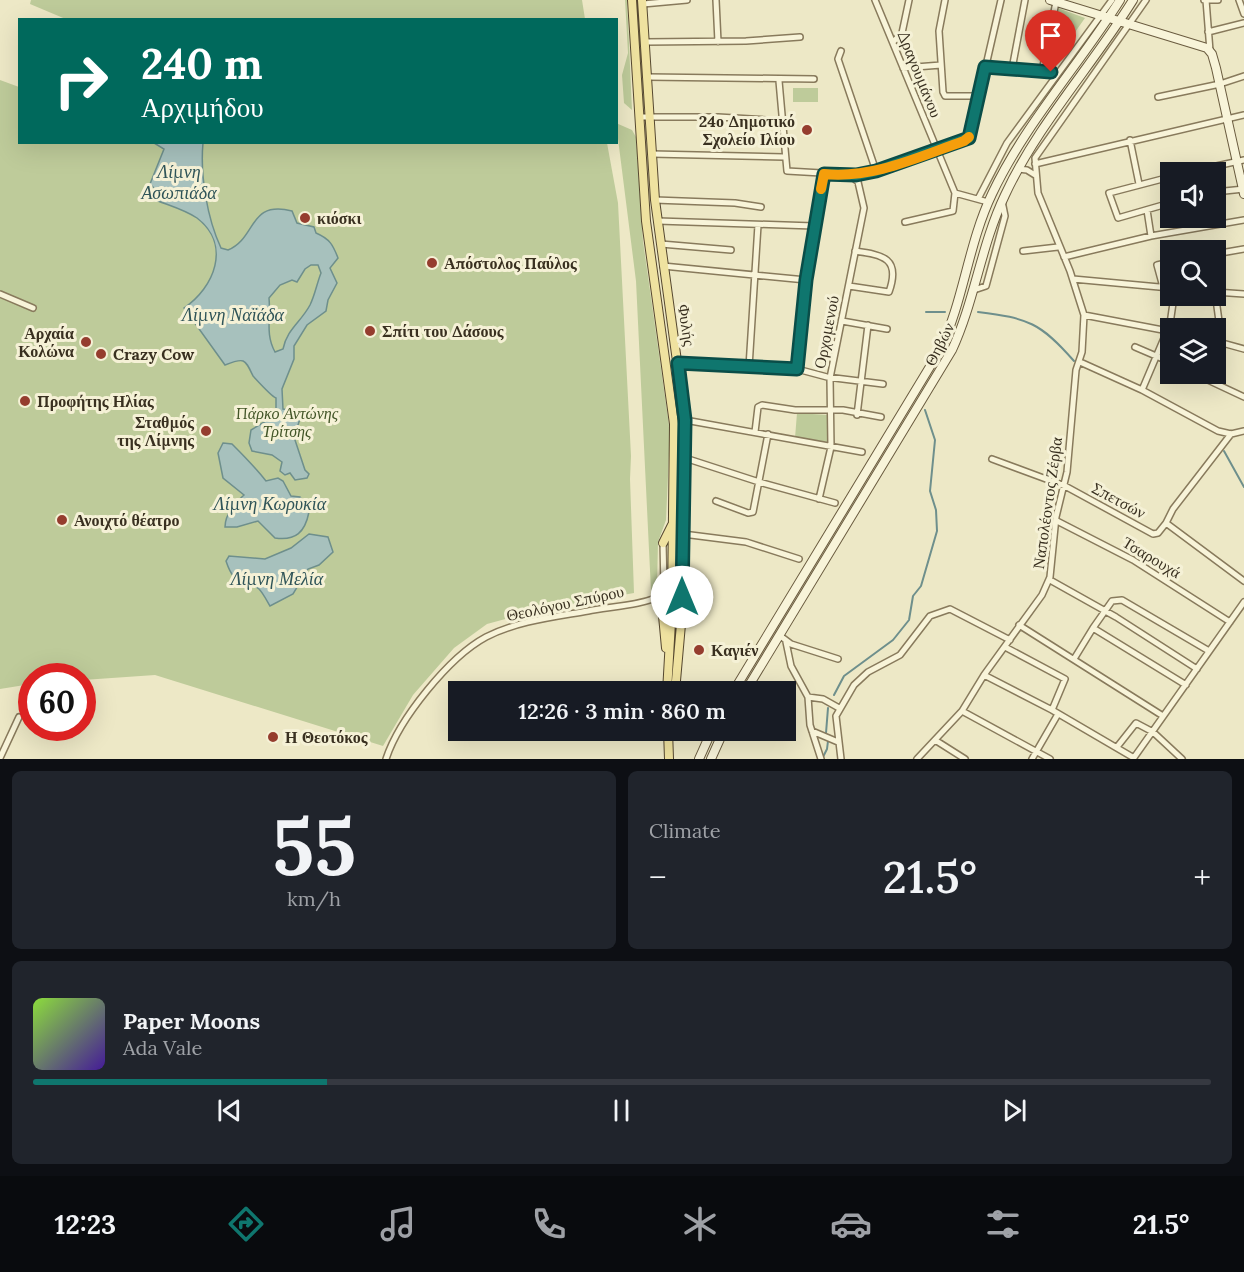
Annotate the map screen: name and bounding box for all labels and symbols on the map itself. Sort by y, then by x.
pin [1025,10,1076,72]
street label: Δραγουμάνου [894,28,947,120]
place label: 24ο Δημοτικό Σχολείο Ιλίου [699,111,795,149]
marker: 24ο Δημοτικό Σχολείο Ιλίου [800,123,814,137]
water label: Λίμνη Ασωπιάδα [140,160,217,204]
place label: κιόσκι [317,208,361,228]
marker: κιόσκι [298,211,312,225]
place label: Απόστολος Παύλος [444,253,577,273]
marker: Απόστολος Παύλος [425,256,439,270]
street label: Ορχομενού [809,294,843,370]
water label: Λίμνη Ναϊάδα [180,303,284,326]
street label: Φυλής [674,303,700,348]
street label: Θηβών [920,319,958,369]
place label: Σπίτι του Δάσους [382,321,504,341]
place label: Αρχαία Κολώνα [18,323,74,361]
marker: Σπίτι του Δάσους [363,324,377,338]
marker: Αρχαία Κολώνα [79,335,93,349]
place label: Crazy Cow [113,344,194,364]
marker: Crazy Cow [94,347,108,361]
place label: Προφήτης Ηλίας [37,391,154,411]
marker: Προφήτης Ηλίας [18,394,32,408]
park label: Πάρκο Αντώνης Τρίτσης [236,403,339,441]
place label: Σταθμός της Λίμνης [117,412,194,450]
marker: Σταθμός της Λίμνης [199,424,213,438]
street label: Ναπολέοντος Ζέρβα [1028,435,1066,570]
street label: Σπετσών [1089,478,1149,522]
water label: Λίμνη Κωρυκία [212,492,327,515]
place label: Ανοιχτό θέατρο [74,510,180,530]
marker: Ανοιχτό θέατρο [55,513,69,527]
street label: Τσαρουχά [1119,532,1185,583]
position arrow [650,565,714,629]
water label: Λίμνη Μελία [229,567,324,590]
street label: Θεολόγου Σπύρου [504,581,626,625]
place label: Καγιέν [711,640,759,660]
marker: Καγιέν [692,643,706,657]
speed limit sign: 60 [18,663,96,741]
place label: Η Θεοτόκος [285,727,368,747]
marker: Η Θεοτόκος [266,730,280,744]

